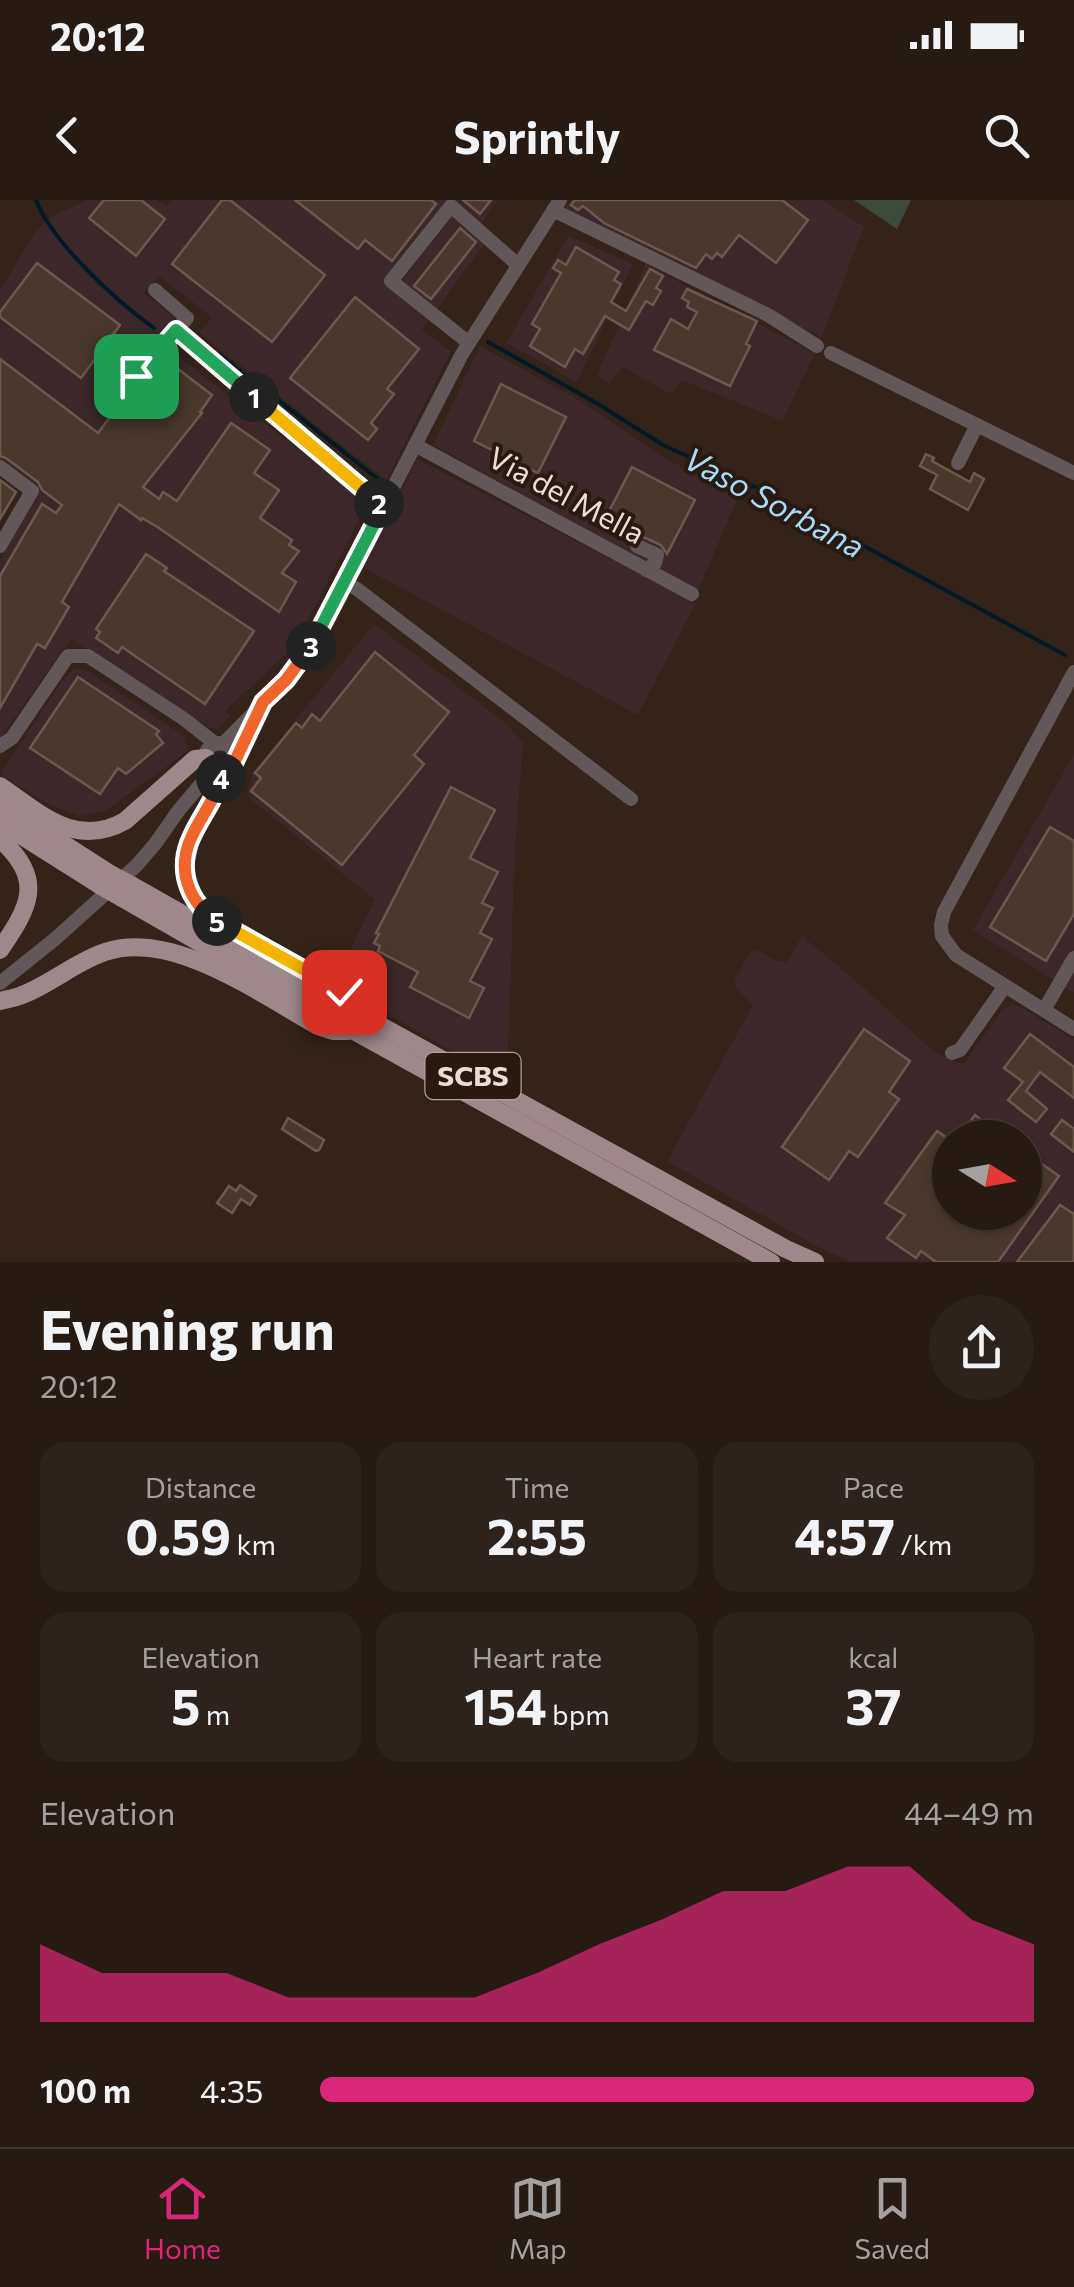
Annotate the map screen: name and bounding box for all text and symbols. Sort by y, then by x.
text: 20:12 [50,12,146,59]
icon: back [40,108,95,163]
text: Sprintly [454,108,620,163]
icon: search [979,108,1034,163]
pin [94,334,179,419]
icon: arrive [109,349,164,404]
pin: 1 [229,372,279,422]
text: 1 [248,380,260,414]
street label: Via del Mella [483,437,652,550]
water label: Vaso Sorbana [678,437,872,565]
pin: 2 [354,478,404,528]
text: 2 [371,486,387,520]
pin: 3 [286,621,336,671]
text: 3 [303,629,319,663]
pin: 4 [196,753,246,803]
text: 4 [212,761,230,795]
pin: 5 [192,896,242,946]
text: 5 [209,904,225,938]
pin [302,950,387,1035]
icon: check [317,965,372,1020]
road number: SCBS [426,1053,520,1099]
north arrow [932,1120,1042,1230]
map controls [932,1120,1042,1230]
text: Evening run [40,1294,335,1361]
button: share [929,1295,1034,1400]
text: 20:12 [40,1365,118,1405]
text: Distance [145,1470,256,1504]
text: Time [505,1470,569,1504]
text: Pace [843,1470,904,1504]
text: 0.59 [125,1504,231,1565]
text: 2:55 [487,1504,587,1565]
text: 4:57 [794,1504,895,1565]
text: km [231,1527,276,1561]
text: /km [895,1527,952,1561]
text: Elevation [142,1640,260,1674]
text: Heart rate [472,1640,602,1674]
text: kcal [848,1640,898,1674]
text: 5 [171,1674,200,1735]
text: 154 [464,1674,547,1735]
text: 37 [845,1674,901,1735]
text: m [200,1697,230,1731]
text: bpm [547,1697,610,1731]
text: Elevation [40,1792,175,1832]
text: 44–49 m [904,1792,1034,1832]
text: 100 m [40,2070,131,2110]
text: 4:35 [200,2070,263,2110]
tab: Home [144,2171,221,2265]
tab: Map [509,2171,567,2265]
tab: Saved [854,2171,930,2265]

